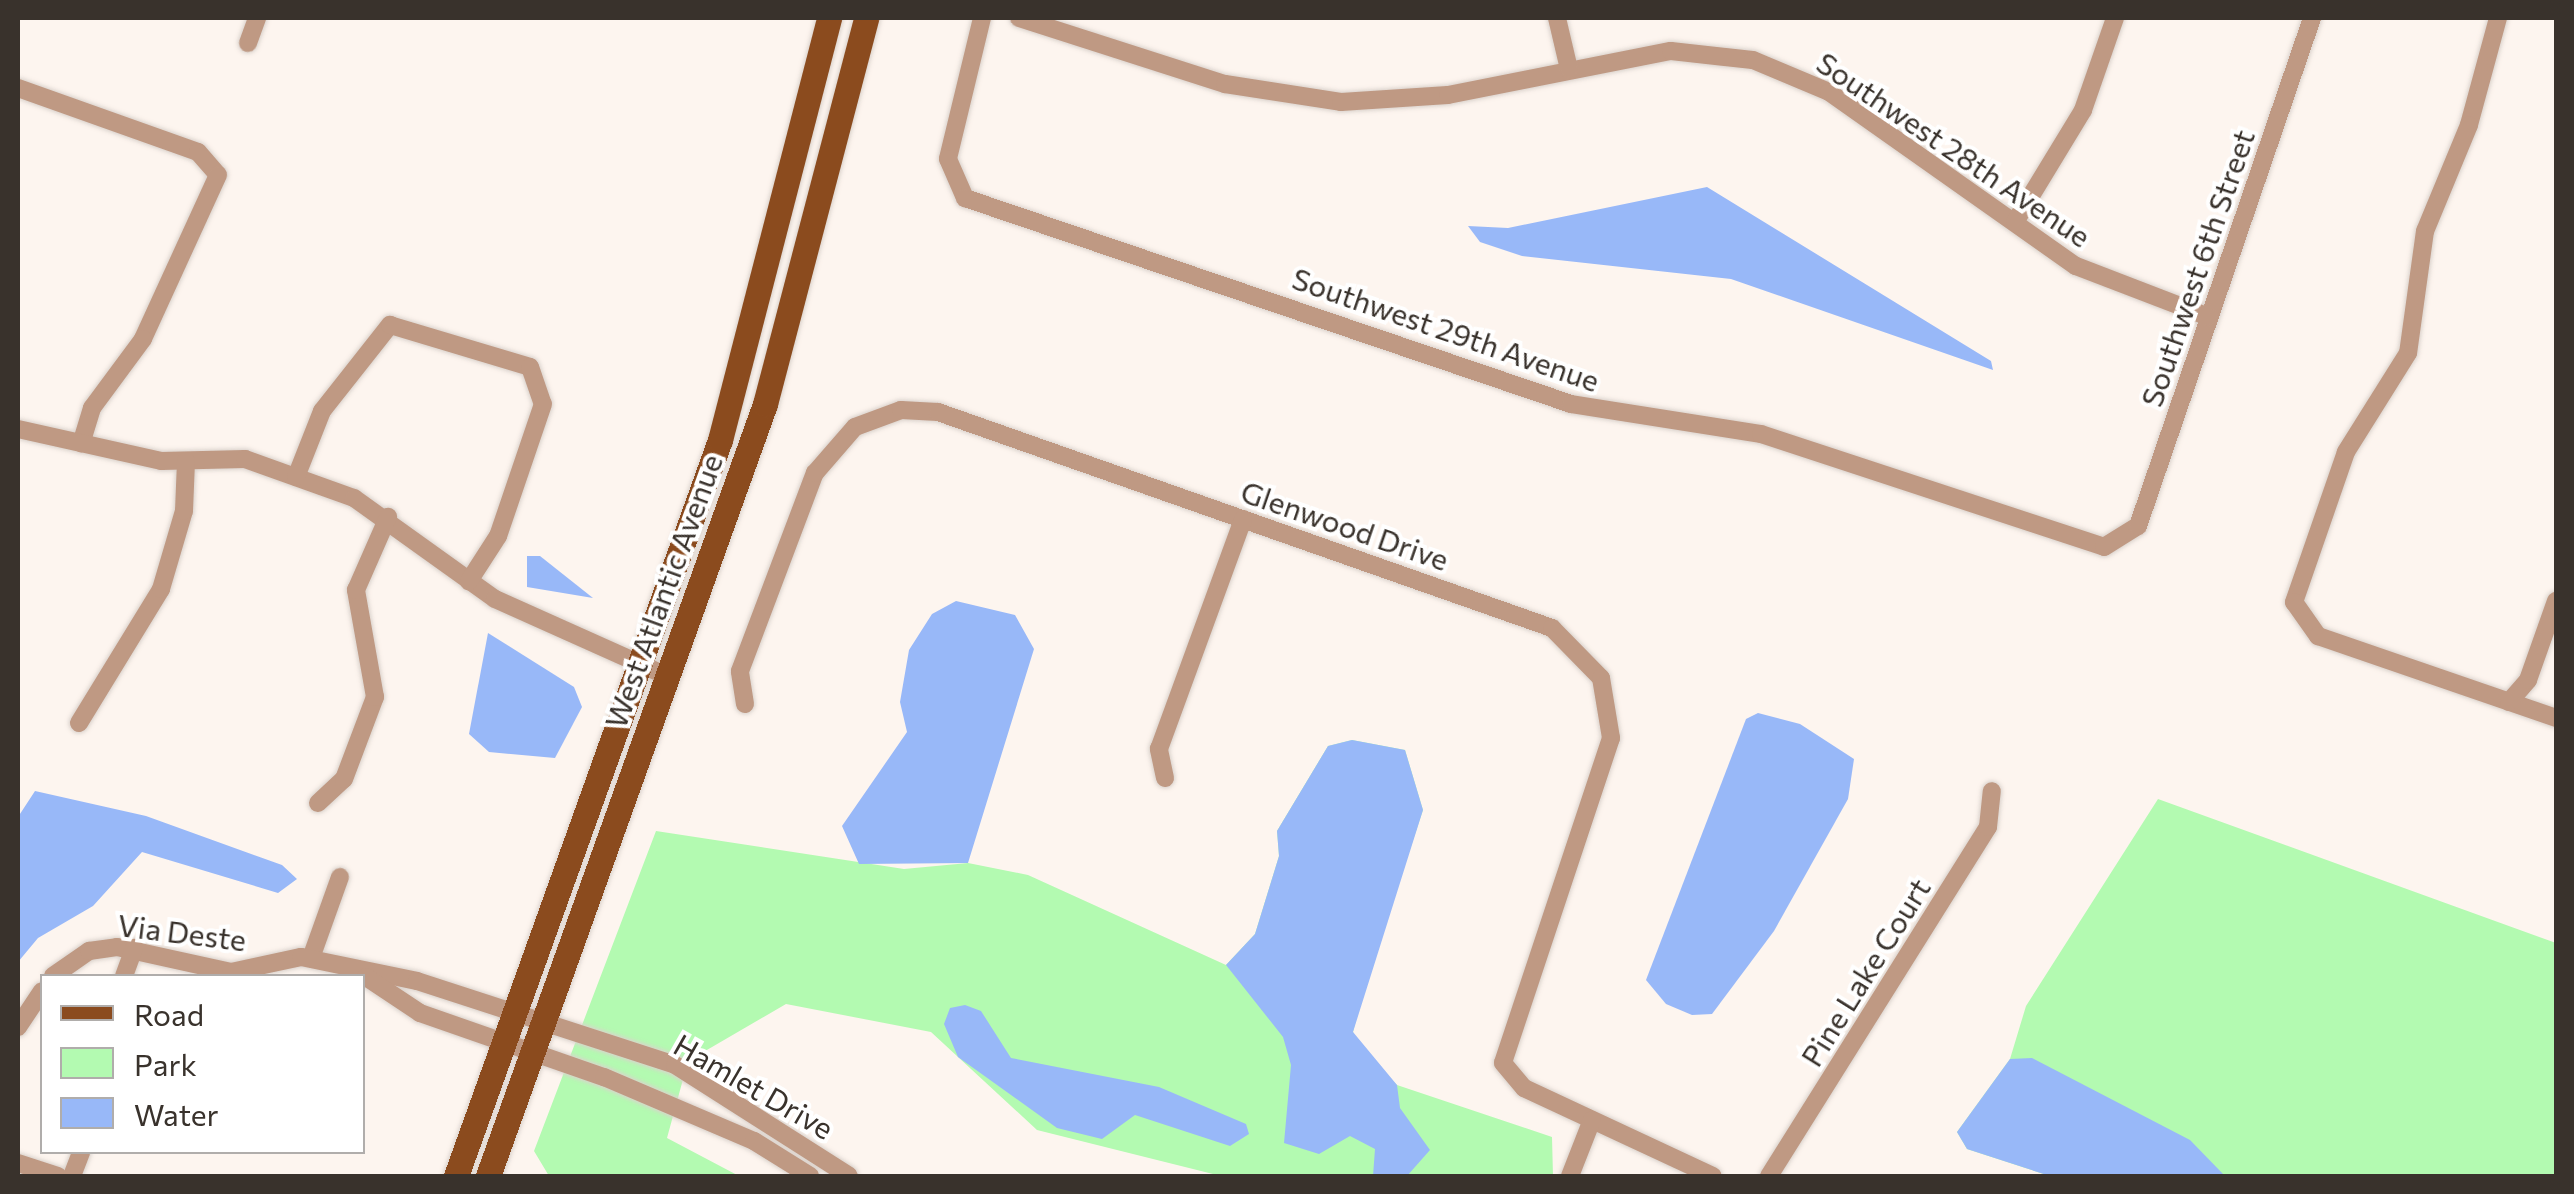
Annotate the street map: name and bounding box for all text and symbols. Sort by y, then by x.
street label: Southwest 28th Avenue [1810,44,2098,254]
street label: Southwest 6th Street [2133,125,2261,411]
street label: Southwest 29th Avenue [1288,260,1604,398]
street label: West Atlantic Avenue [597,449,729,733]
street label: Glenwood Drive [1236,473,1454,577]
street label: Pine Lake Court [1793,871,1937,1073]
street label: Via Deste [116,906,248,958]
legend [40,974,365,1154]
text: Road [134,995,204,1032]
street label: Hamlet Drive [668,1026,840,1146]
text: Park [134,1045,197,1082]
text: Water [134,1095,219,1132]

